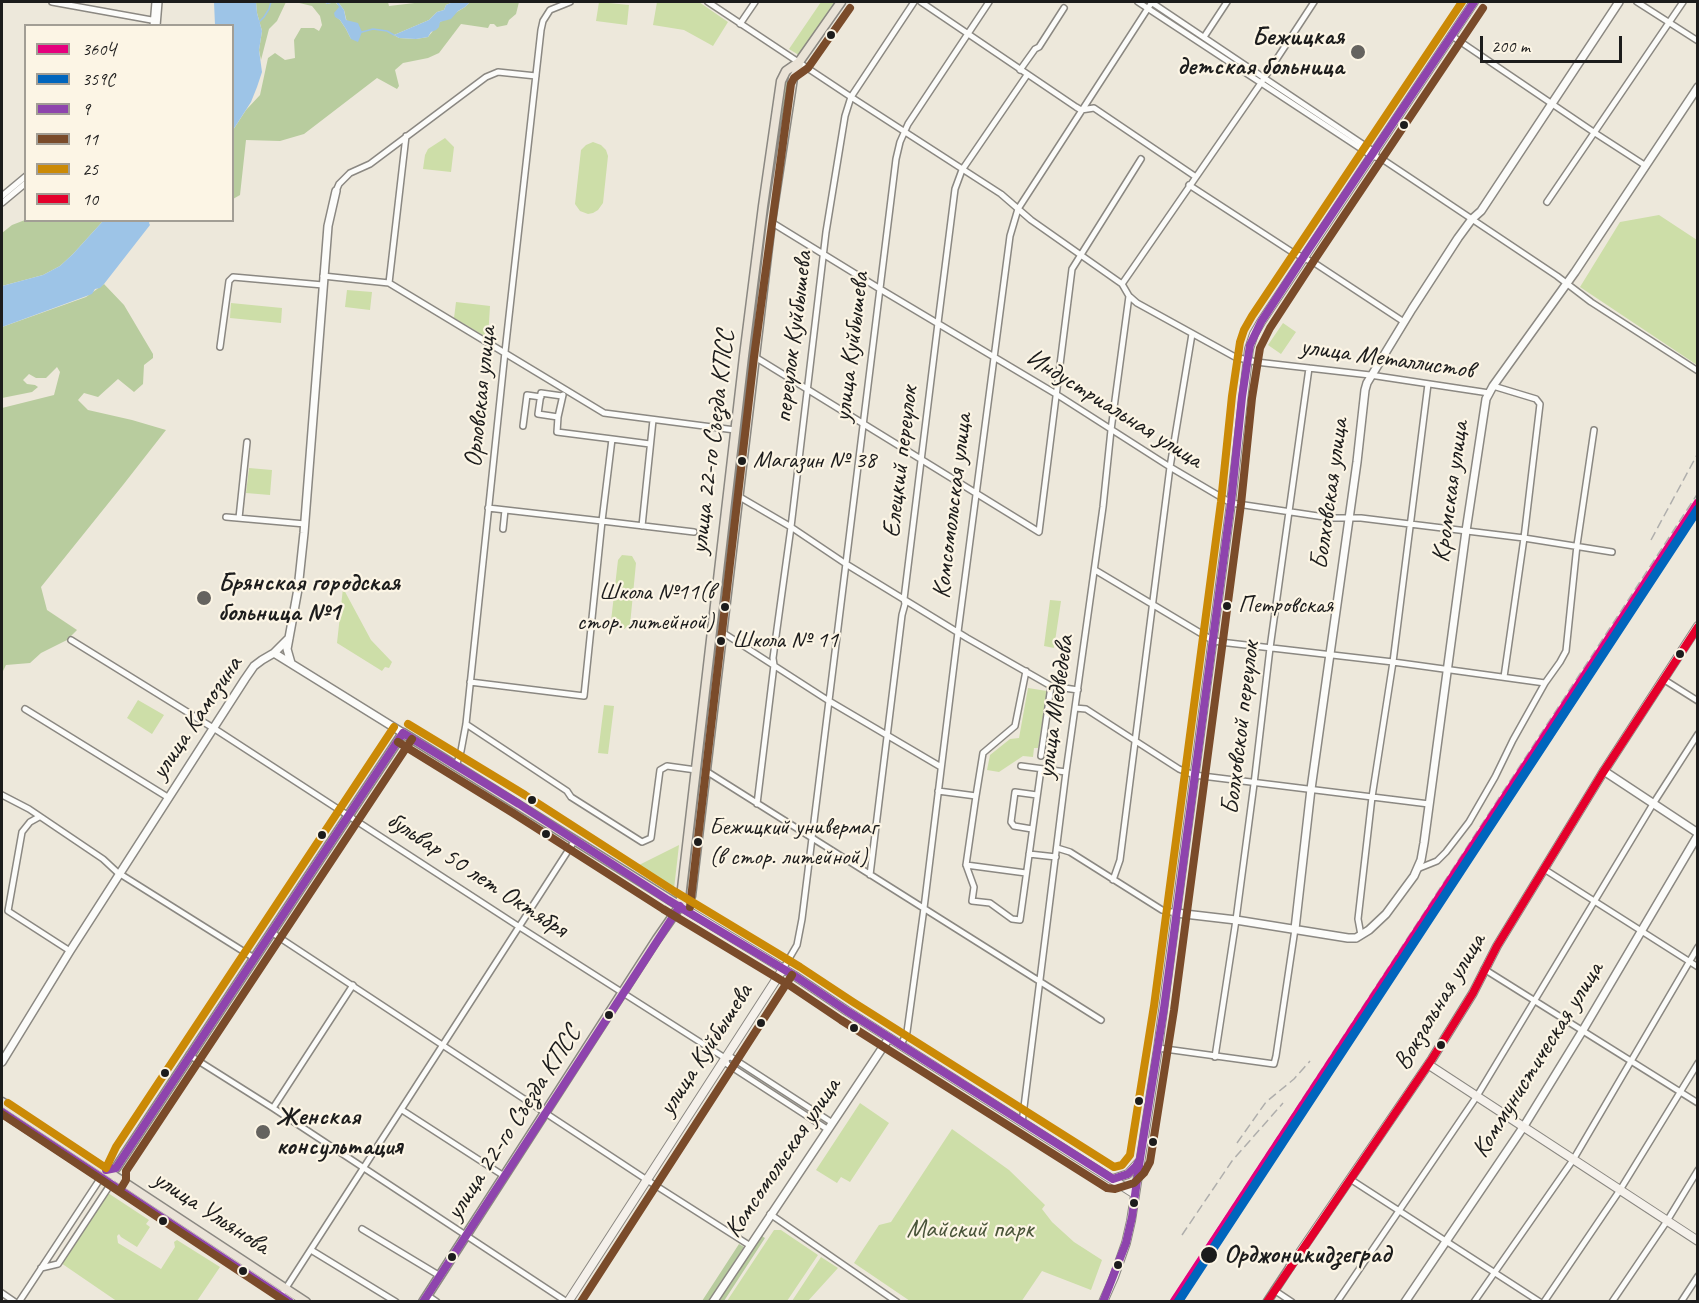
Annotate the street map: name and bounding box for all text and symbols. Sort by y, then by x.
place label: Бежицкая детская больница [1177,21,1344,82]
legend [24,24,234,222]
scale bar [1483,24,1626,62]
unlabelled marker [825,29,837,41]
text: 200 m [1491,35,1530,57]
text: 360Ч [82,38,116,60]
marker: Бежицкая детская больница [1349,43,1367,61]
text: 359С [82,68,115,90]
text: 9 [82,98,90,120]
unlabelled marker [1398,119,1410,131]
text: 11 [82,128,98,150]
text: 25 [82,158,98,180]
text: 10 [82,188,98,210]
street label: переулок Куйбышева [768,249,820,425]
street label: улица Куйбышева [827,270,877,424]
street label: Орловская улица [458,325,504,469]
street label: улица 22-го Съезда КПСС [684,328,742,556]
street label: улица Металлистов [1298,331,1476,387]
street label: Индустриальная улица [1020,342,1208,476]
street label: Елецкий переулок [876,385,926,539]
street label: Комсомольская улица [926,412,980,600]
street label: Болховская улица [1304,416,1356,572]
street label: Кромская улица [1426,419,1476,565]
place label: Магазин № 38 [753,447,876,475]
marker: Магазин № 38 [736,455,748,467]
place label: Брянская городская больница №1 [218,567,400,628]
place label: Школа №11(в стор. литейной) [577,579,714,635]
marker: Брянская городская больница №1 [195,589,213,607]
place label: Петровская [1238,592,1333,620]
marker: Петровская [1221,600,1233,612]
marker: Школа №11(в стор. литейной) [719,601,731,613]
place label: Школа № 11 [732,627,838,655]
street label: улица Медведева [1031,633,1081,781]
marker: Школа № 11 [715,635,727,647]
street label: Болховской переулок [1215,640,1267,816]
unlabelled marker [1674,648,1686,660]
street label: улица Камозина [144,651,250,785]
unlabelled marker [526,794,538,806]
street label: бульвар 50 лет Октября [381,805,573,945]
place label: Бежицкий универмаг (в стор. литейной) [709,814,877,870]
unlabelled marker [540,828,552,840]
unlabelled marker [316,829,328,841]
marker: Бежицкий универмаг (в стор. литейной) [692,836,704,848]
street label: Вокзальная улица [1387,928,1493,1076]
street label: Коммунистическая улица [1465,956,1611,1164]
street label: улица Куйбышева [652,978,760,1122]
unlabelled marker [603,1009,615,1021]
unlabelled marker [755,1017,767,1029]
street label: улица 22-го Съезда КПСС [440,1020,588,1226]
unlabelled marker [848,1022,860,1034]
unlabelled marker [1435,1039,1447,1051]
unlabelled marker [159,1067,171,1079]
street label: Комсомольская улица [718,1072,848,1244]
unlabelled marker [1133,1095,1145,1107]
place label: Женская консультация [276,1101,403,1162]
marker: Женская консультация [254,1123,272,1141]
unlabelled marker [1147,1136,1159,1148]
street label: улица Ульянова [147,1164,275,1262]
unlabelled marker [1128,1197,1140,1209]
park label: Майский парк [906,1214,1034,1246]
unlabelled marker [157,1215,169,1227]
place label: Орджоникидзеград [1224,1239,1391,1271]
marker: Орджоникидзеград [1199,1245,1219,1265]
unlabelled marker [446,1251,458,1263]
unlabelled marker [1112,1259,1124,1271]
unlabelled marker [237,1265,249,1277]

